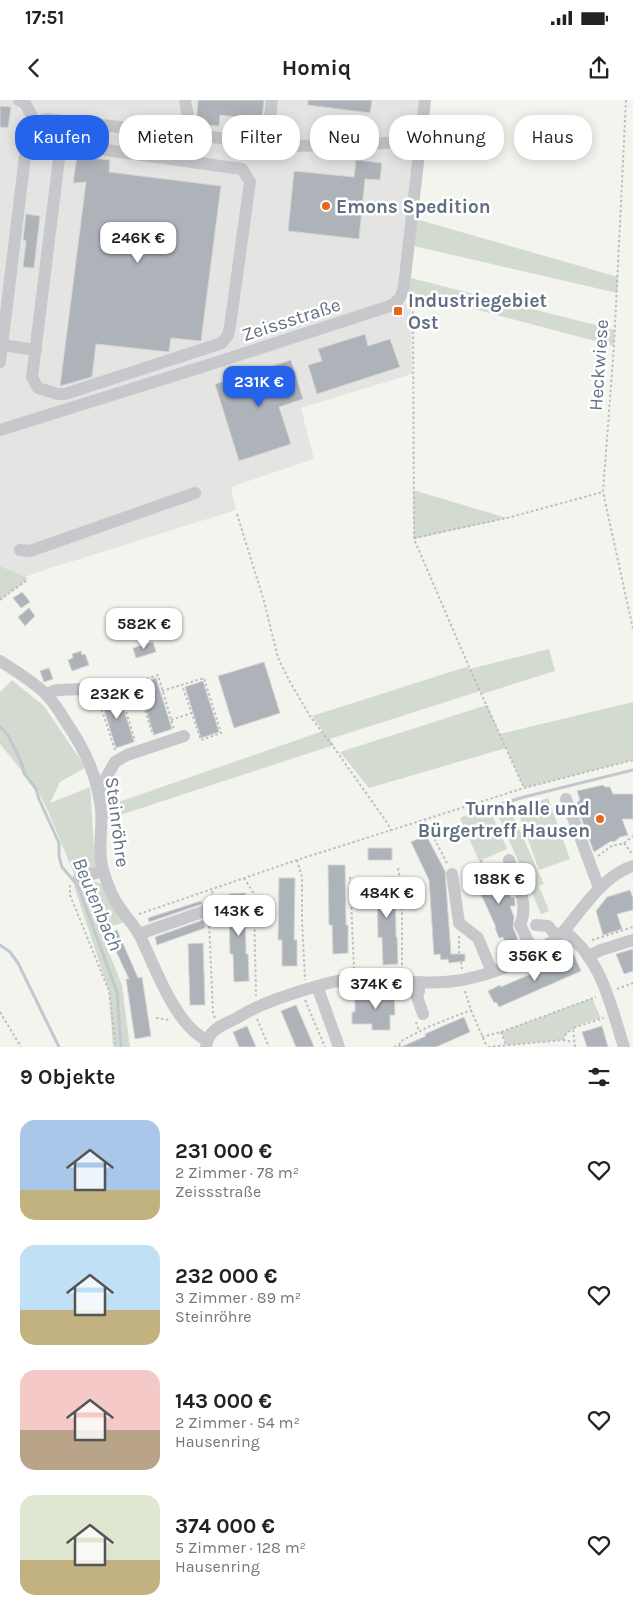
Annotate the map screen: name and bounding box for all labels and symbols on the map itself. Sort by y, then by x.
place label: Emons Spedition [336,196,491,218]
marker: Emons Spedition [320,200,332,212]
pin: 246K € [97,221,179,264]
place label: Industriegebiet Ost [408,290,547,334]
street label: Zeissstraße [239,294,343,346]
marker: Industriegebiet Ost [392,305,404,317]
street label: Heckwiese [585,318,613,412]
pin: 231K € [218,366,300,408]
pin: 582K € [103,608,185,650]
pin: 232K € [76,678,158,720]
street label: Steinröhre [101,776,133,869]
place label: Turnhalle und Bürgertreff Hausen [418,798,590,842]
marker: Turnhalle und Bürgertreff Hausen [594,813,606,825]
water label: Beutenbach [68,854,127,954]
pin: 188K € [458,862,540,905]
pin: 484K € [346,876,428,919]
pin: 143K € [198,894,280,937]
pin: 356K € [494,940,576,982]
pin: 374K € [335,968,417,1010]

